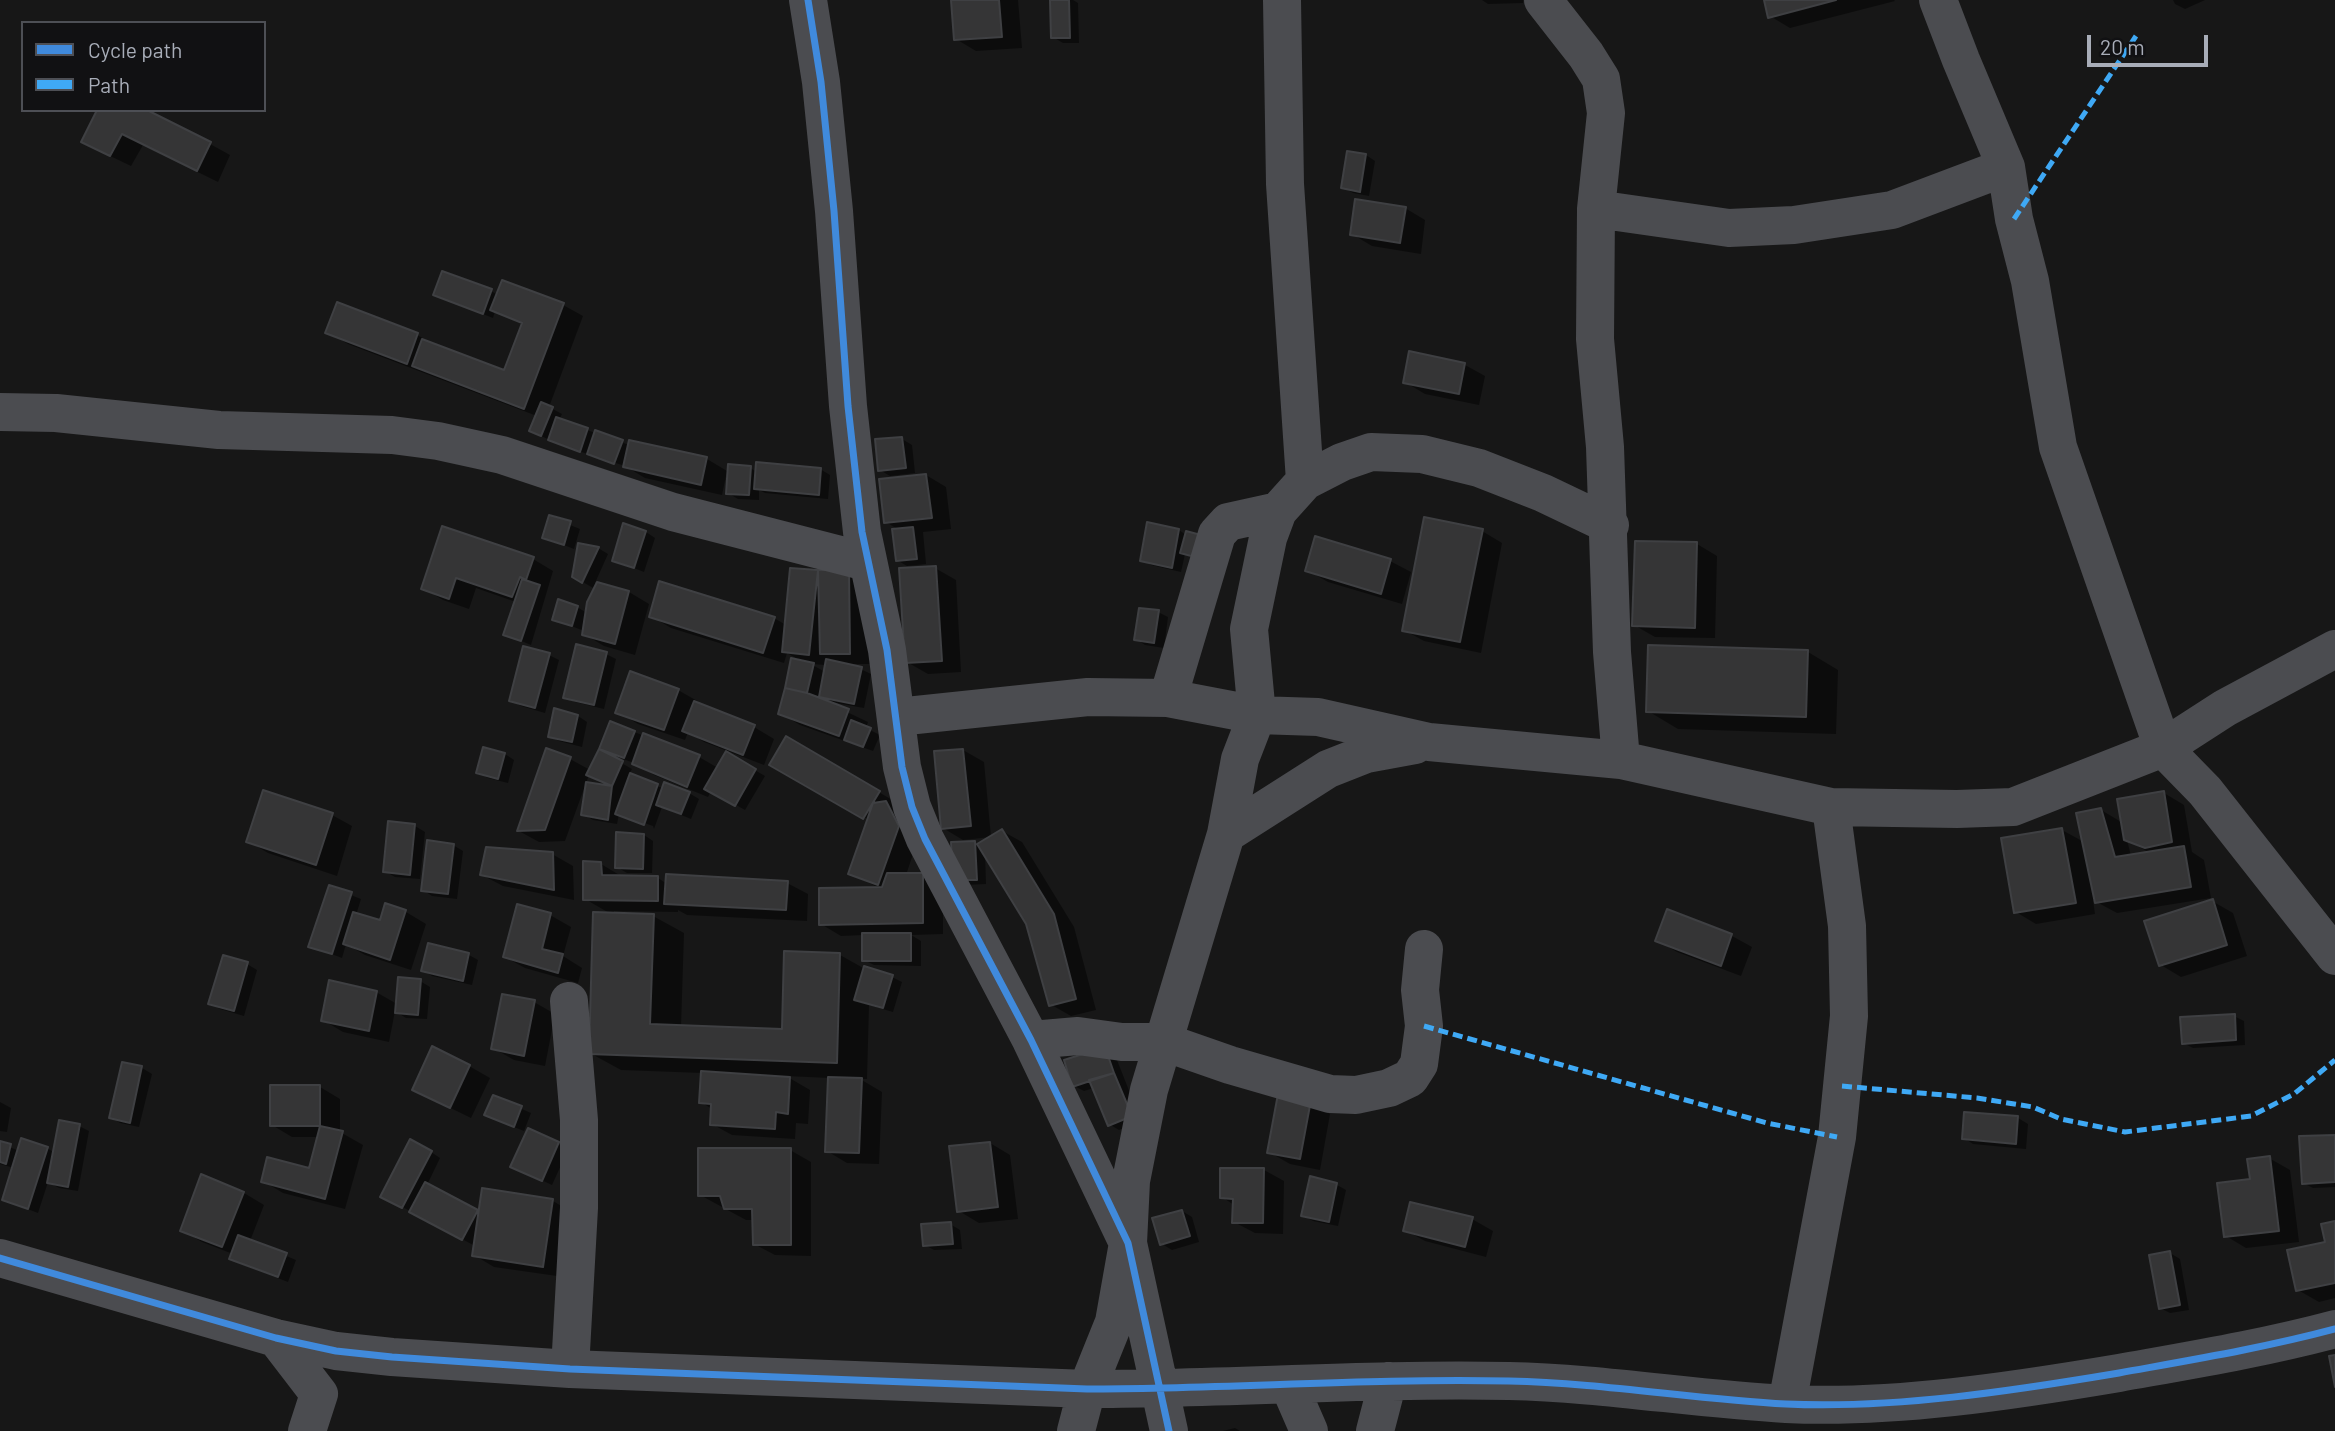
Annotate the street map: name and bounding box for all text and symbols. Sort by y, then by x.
legend [21,21,266,112]
scale bar [2090,21,2211,65]
text: 20 m [2100,34,2145,59]
text: Cycle path [88,37,182,62]
text: Path [88,72,130,97]

